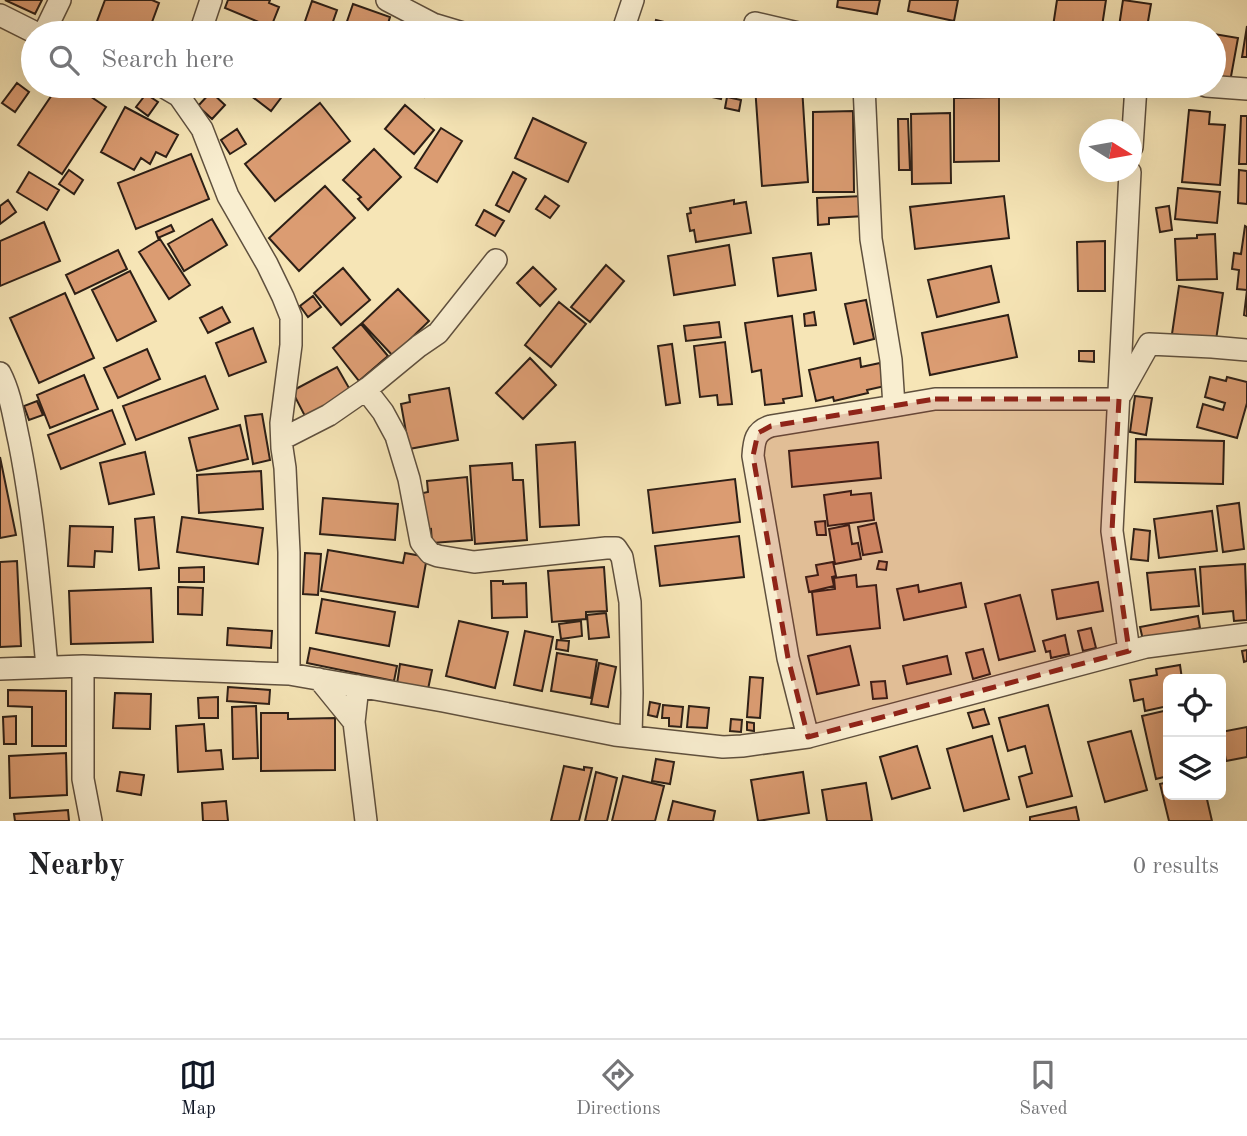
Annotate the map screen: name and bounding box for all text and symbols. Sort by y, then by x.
search box [21,21,1226,98]
icon: search [45,41,83,79]
text: Search here [101,47,234,73]
north arrow [1079,119,1142,182]
map controls [1163,674,1226,800]
button: locate [1163,674,1226,737]
button: layers [1163,737,1226,800]
text: Nearby [28,851,125,881]
text: 0 results [1133,855,1219,878]
tab: Map [179,1056,217,1121]
tab: Directions [576,1056,661,1121]
tab: Saved [1019,1056,1068,1121]

